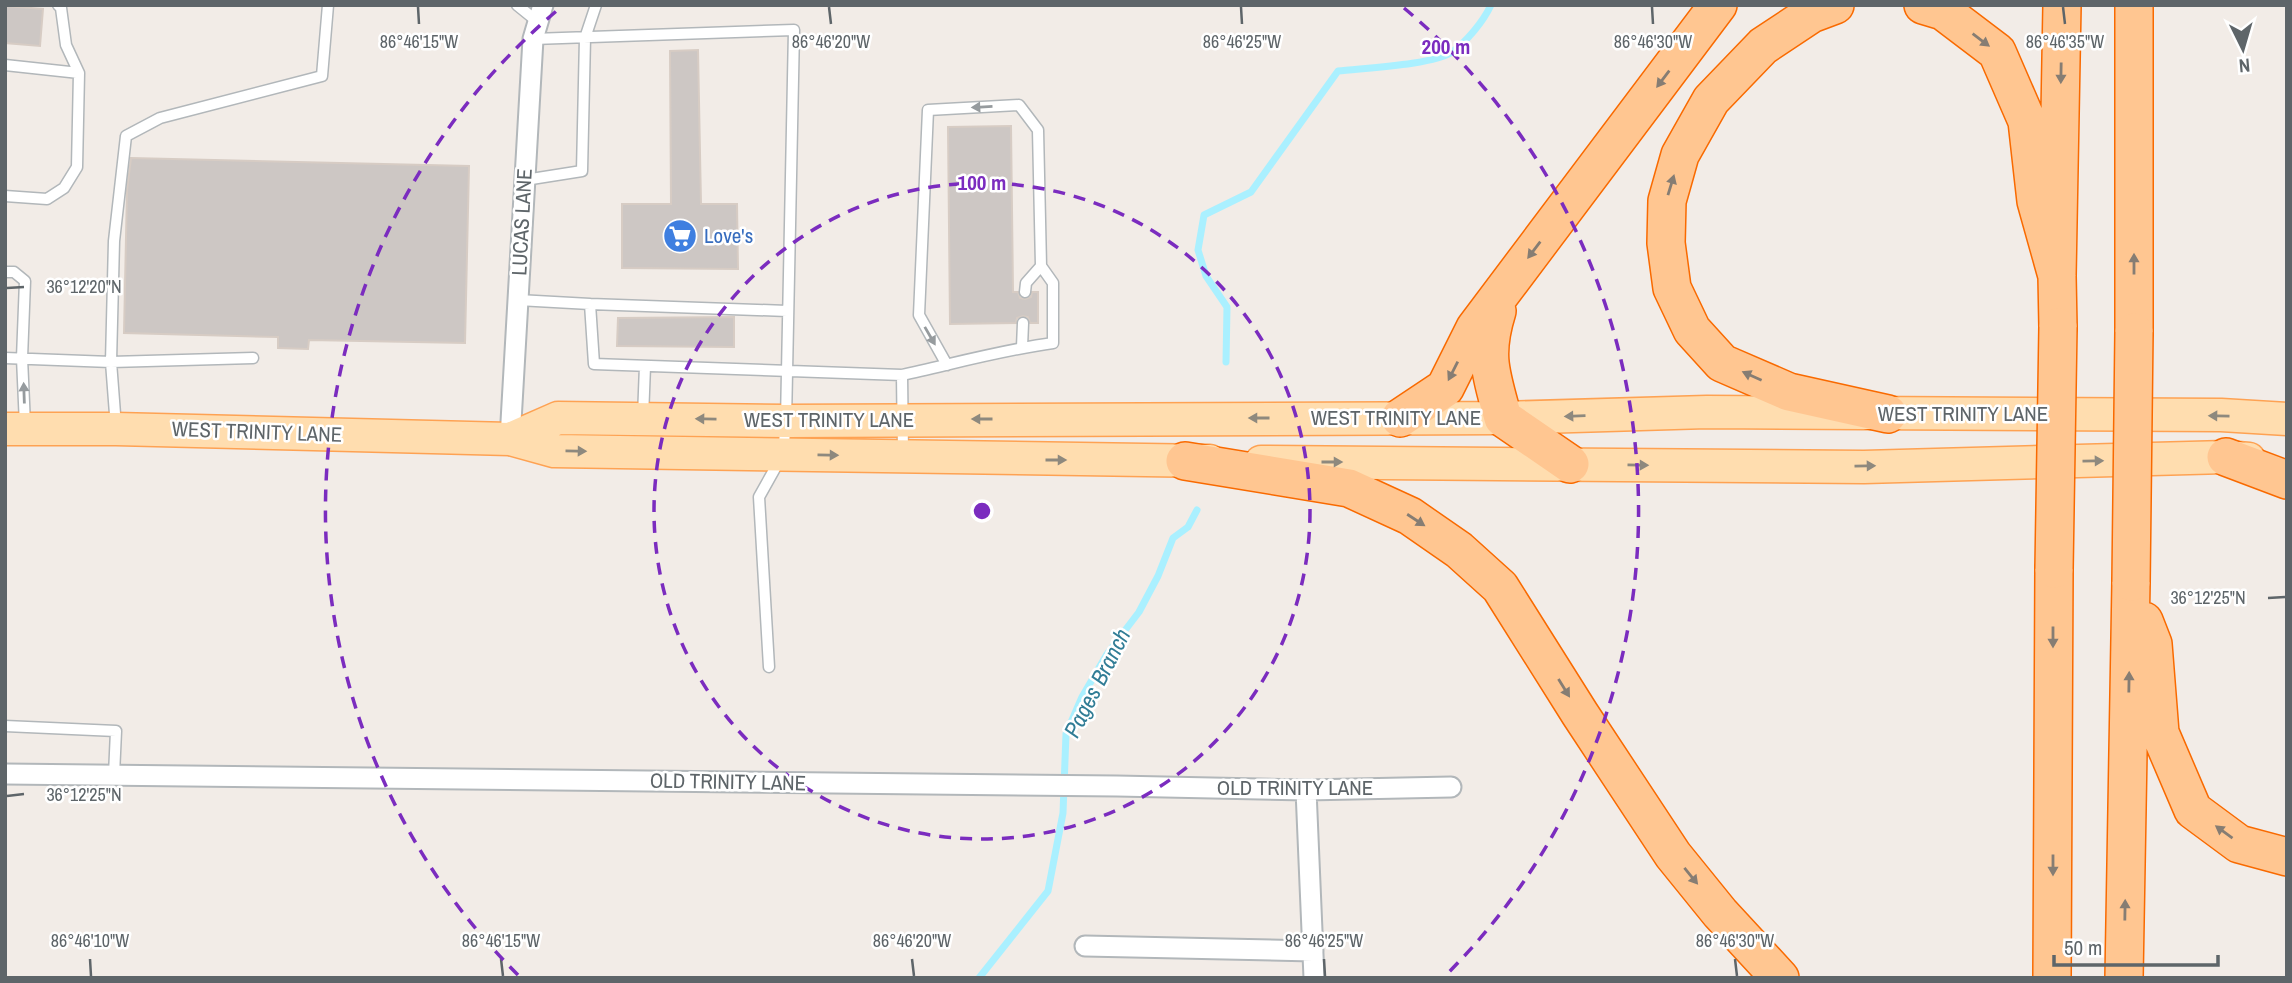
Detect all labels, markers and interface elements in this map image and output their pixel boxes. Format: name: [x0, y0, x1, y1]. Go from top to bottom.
north arrow: [2208, 14, 2278, 84]
text: 86°46'15"W: [380, 29, 458, 54]
text: 86°46'20"W: [792, 29, 870, 54]
text: 86°46'25"W: [1203, 29, 1281, 54]
text: 86°46'30"W: [1614, 29, 1692, 54]
text: 86°46'35"W: [2026, 29, 2104, 54]
text: 200 m: [1422, 32, 1470, 61]
one-way arrow: [1971, 32, 1989, 47]
text: N: [2238, 52, 2251, 79]
one-way arrow: [2055, 63, 2067, 85]
one-way arrow: [1655, 70, 1670, 88]
one-way arrow: [971, 102, 993, 113]
street label: LUCAS LANE: [504, 168, 539, 276]
text: 100 m: [958, 168, 1006, 197]
one-way arrow: [1667, 174, 1677, 195]
supermarket icon: Love's: [661, 217, 699, 255]
place label: Love's: [704, 221, 753, 250]
one-way arrow: [1528, 241, 1542, 259]
one-way arrow: [2128, 253, 2140, 275]
text: 36°12'20"N: [46, 274, 122, 299]
one-way arrow: [924, 326, 937, 345]
one-way arrow: [1448, 361, 1459, 381]
one-way arrow: [1742, 370, 1762, 382]
one-way arrow: [18, 382, 29, 404]
street label: WEST TRINITY LANE: [1878, 399, 2048, 428]
street label: WEST TRINITY LANE: [1311, 403, 1481, 432]
street label: WEST TRINITY LANE: [744, 405, 914, 434]
one-way arrow: [1563, 410, 1585, 421]
one-way arrow: [2207, 410, 2229, 421]
one-way arrow: [1247, 412, 1269, 424]
one-way arrow: [971, 413, 993, 425]
street label: WEST TRINITY LANE: [171, 414, 343, 449]
one-way arrow: [694, 414, 716, 425]
one-way arrow: [566, 445, 588, 457]
one-way arrow: [818, 450, 840, 461]
one-way arrow: [1045, 454, 1067, 466]
one-way arrow: [2082, 455, 2104, 466]
one-way arrow: [1322, 456, 1344, 468]
one-way arrow: [1627, 459, 1649, 471]
one-way arrow: [1855, 461, 1877, 472]
centre of rings: [970, 499, 994, 523]
one-way arrow: [1406, 514, 1425, 527]
text: 36°12'25"N: [2170, 585, 2246, 610]
water label: Pages Branch: [1056, 623, 1137, 743]
one-way arrow: [2048, 627, 2059, 649]
one-way arrow: [2123, 671, 2135, 693]
one-way arrow: [1557, 678, 1570, 698]
street label: OLD TRINITY LANE: [650, 766, 806, 797]
street label: OLD TRINITY LANE: [1217, 773, 1373, 802]
text: 36°12'25"N: [46, 782, 122, 807]
one-way arrow: [2215, 826, 2233, 840]
one-way arrow: [2047, 854, 2059, 876]
one-way arrow: [1683, 868, 1698, 885]
one-way arrow: [2119, 898, 2131, 920]
scale bar: [2054, 923, 2218, 967]
text: 86°46'10"W: [51, 928, 129, 953]
text: 86°46'15"W: [462, 928, 540, 953]
text: 86°46'20"W: [873, 928, 951, 953]
text: 86°46'25"W: [1285, 928, 1363, 953]
text: 86°46'30"W: [1696, 928, 1774, 953]
text: 50 m: [2064, 933, 2102, 962]

